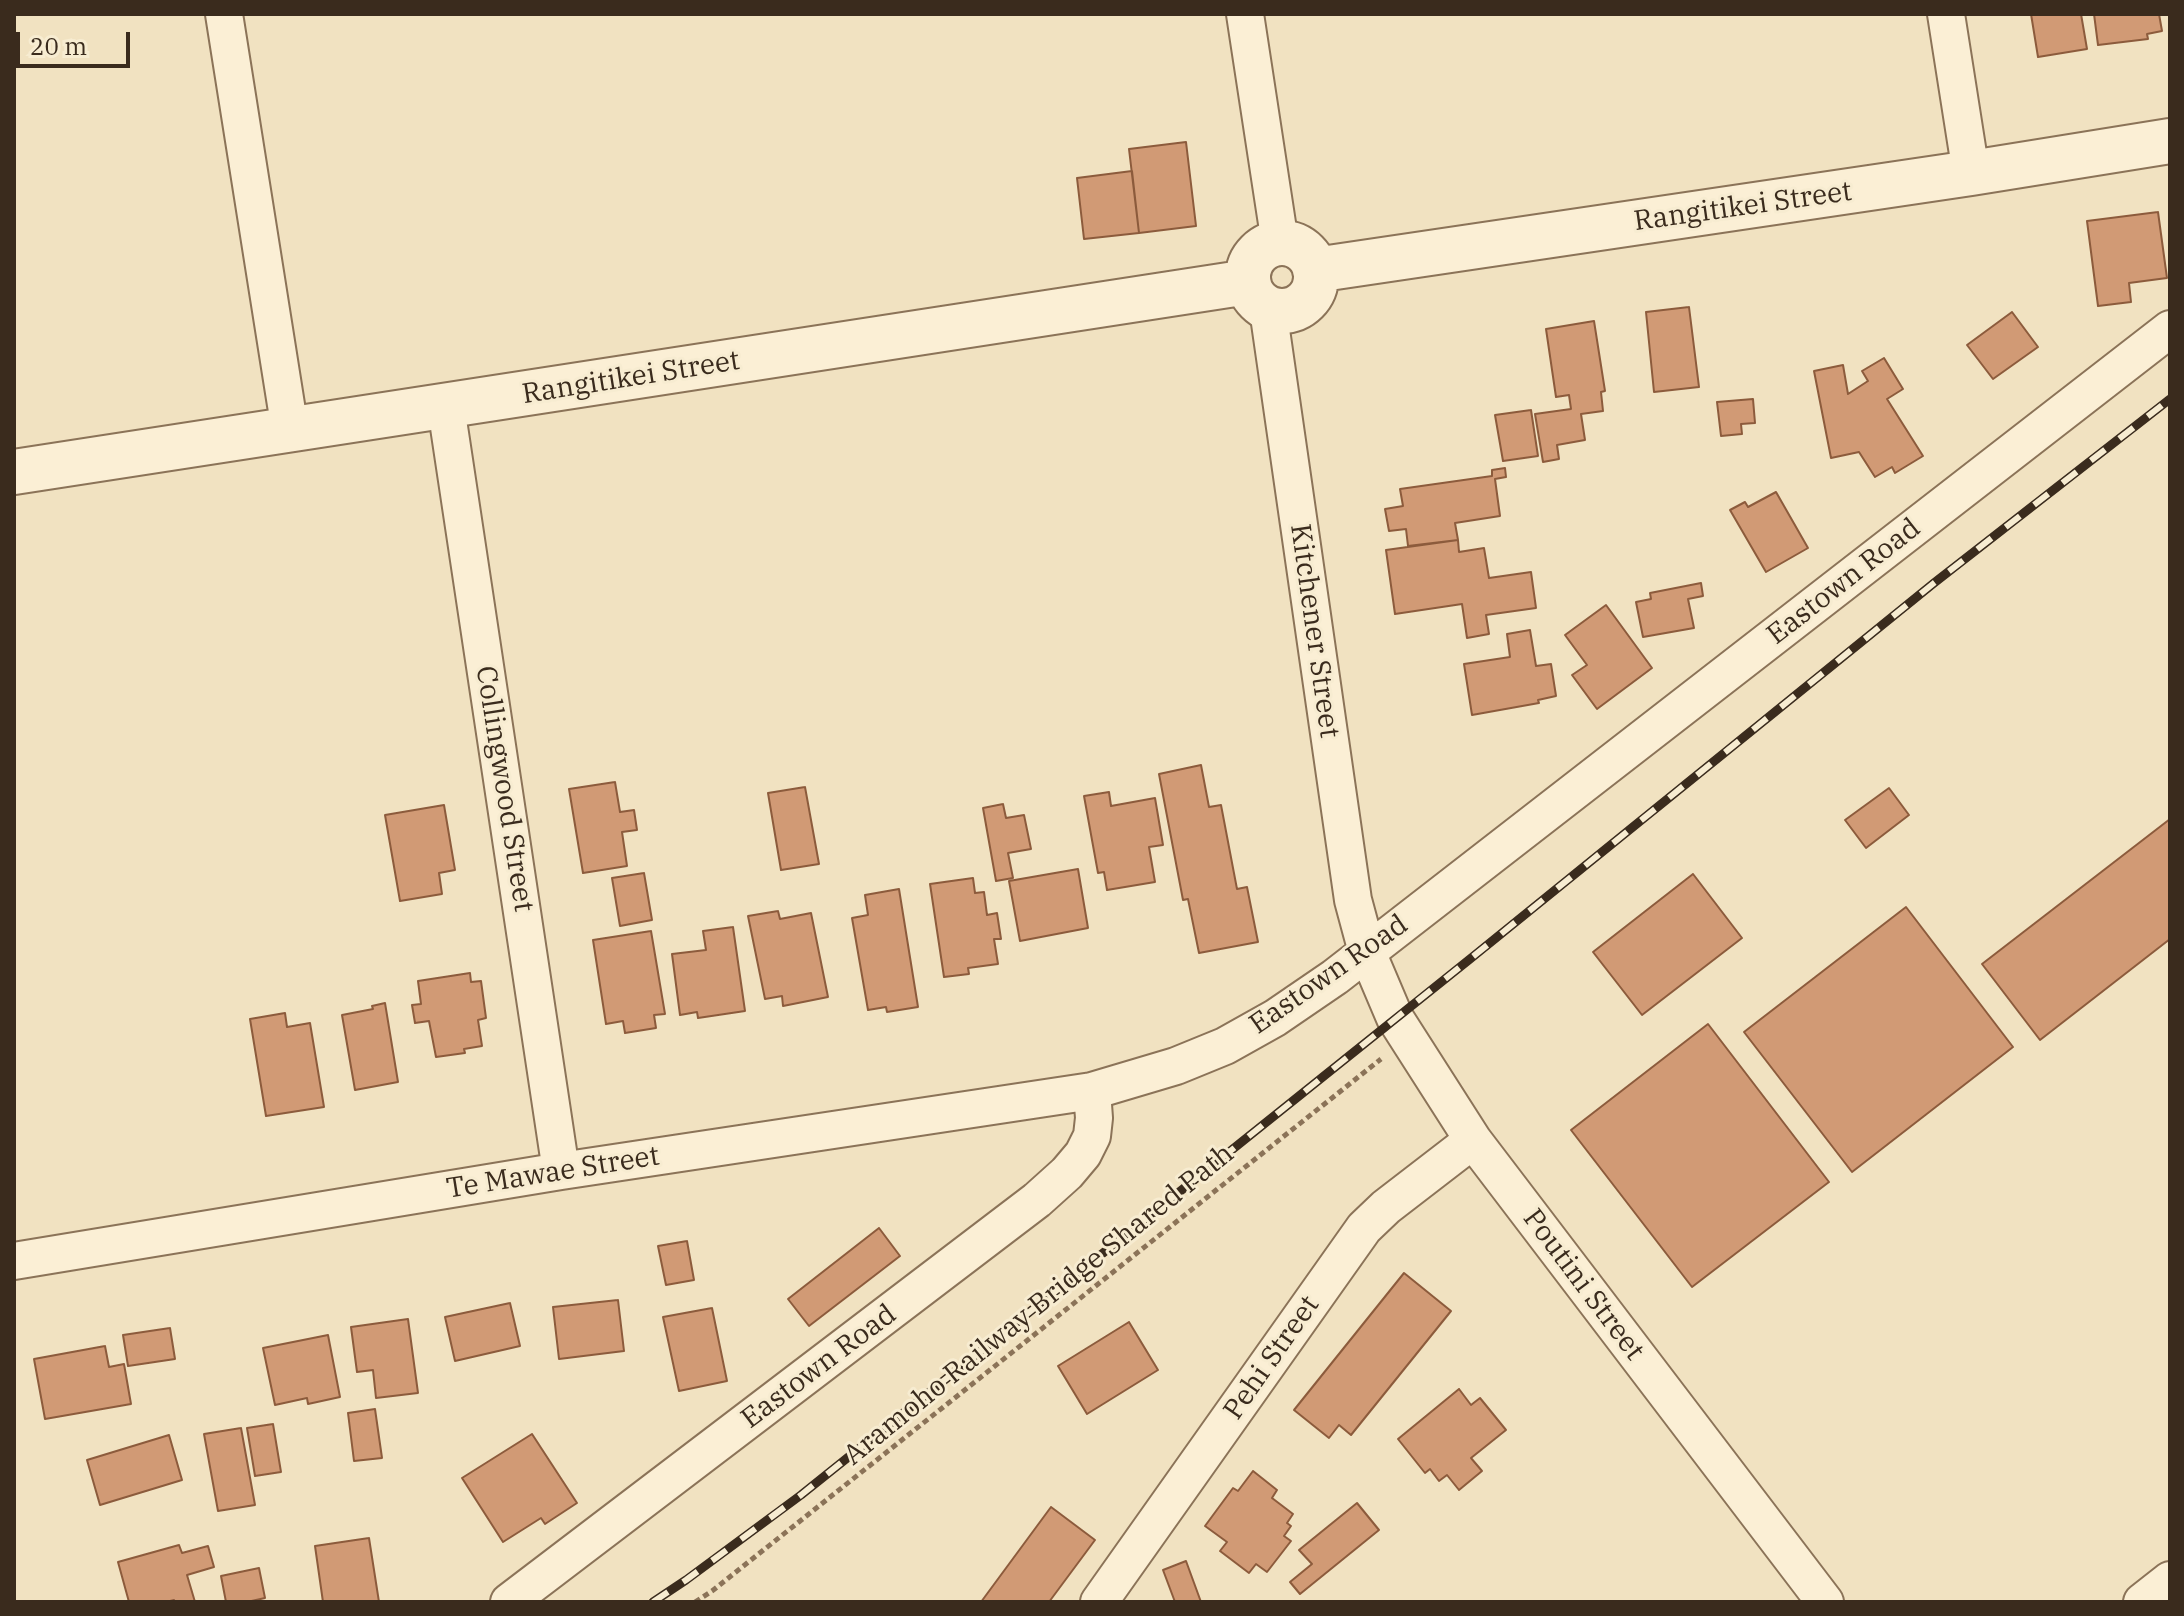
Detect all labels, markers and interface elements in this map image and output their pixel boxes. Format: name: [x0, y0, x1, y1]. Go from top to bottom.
scale bar: [20, 16, 134, 66]
text: 20 m: [30, 30, 87, 62]
street label: Rangitikei Street: [1632, 175, 1854, 239]
street label: Rangitikei Street: [520, 344, 742, 412]
street label: Eastown Road: [1761, 512, 1927, 652]
street label: Kitchener Street: [1282, 522, 1346, 740]
street label: Collingwood Street: [468, 664, 540, 914]
street label: Eastown Road: [1244, 908, 1414, 1042]
street label: Aramoho Railway Bridge Shared Path: [837, 1137, 1241, 1473]
street label: Te Mawae Street: [444, 1140, 662, 1206]
street label: Poutini Street: [1515, 1203, 1651, 1367]
street label: Pehi Street: [1217, 1290, 1327, 1426]
street label: Eastown Road: [735, 1298, 903, 1436]

